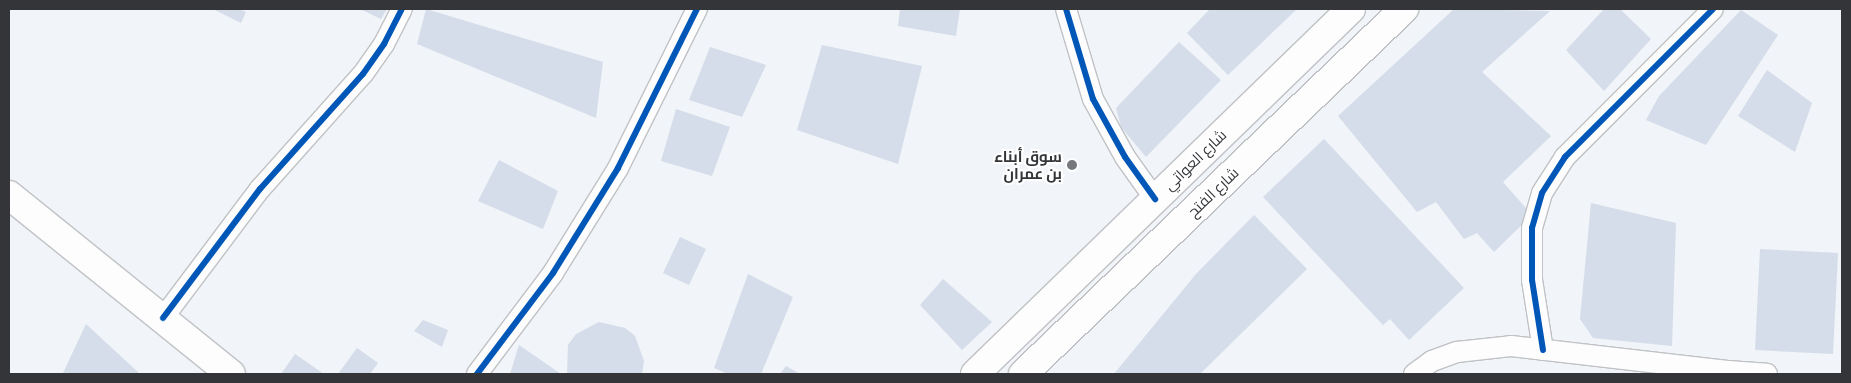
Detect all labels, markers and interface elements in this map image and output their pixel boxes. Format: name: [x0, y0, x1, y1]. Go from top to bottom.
street label: شارع العواتي: [1160, 126, 1230, 194]
place label: سوق أبناء بن عمران: [994, 147, 1062, 182]
marker: سوق أبناء بن عمران: [1066, 159, 1078, 171]
street label: شارع الفتح: [1184, 163, 1242, 221]

